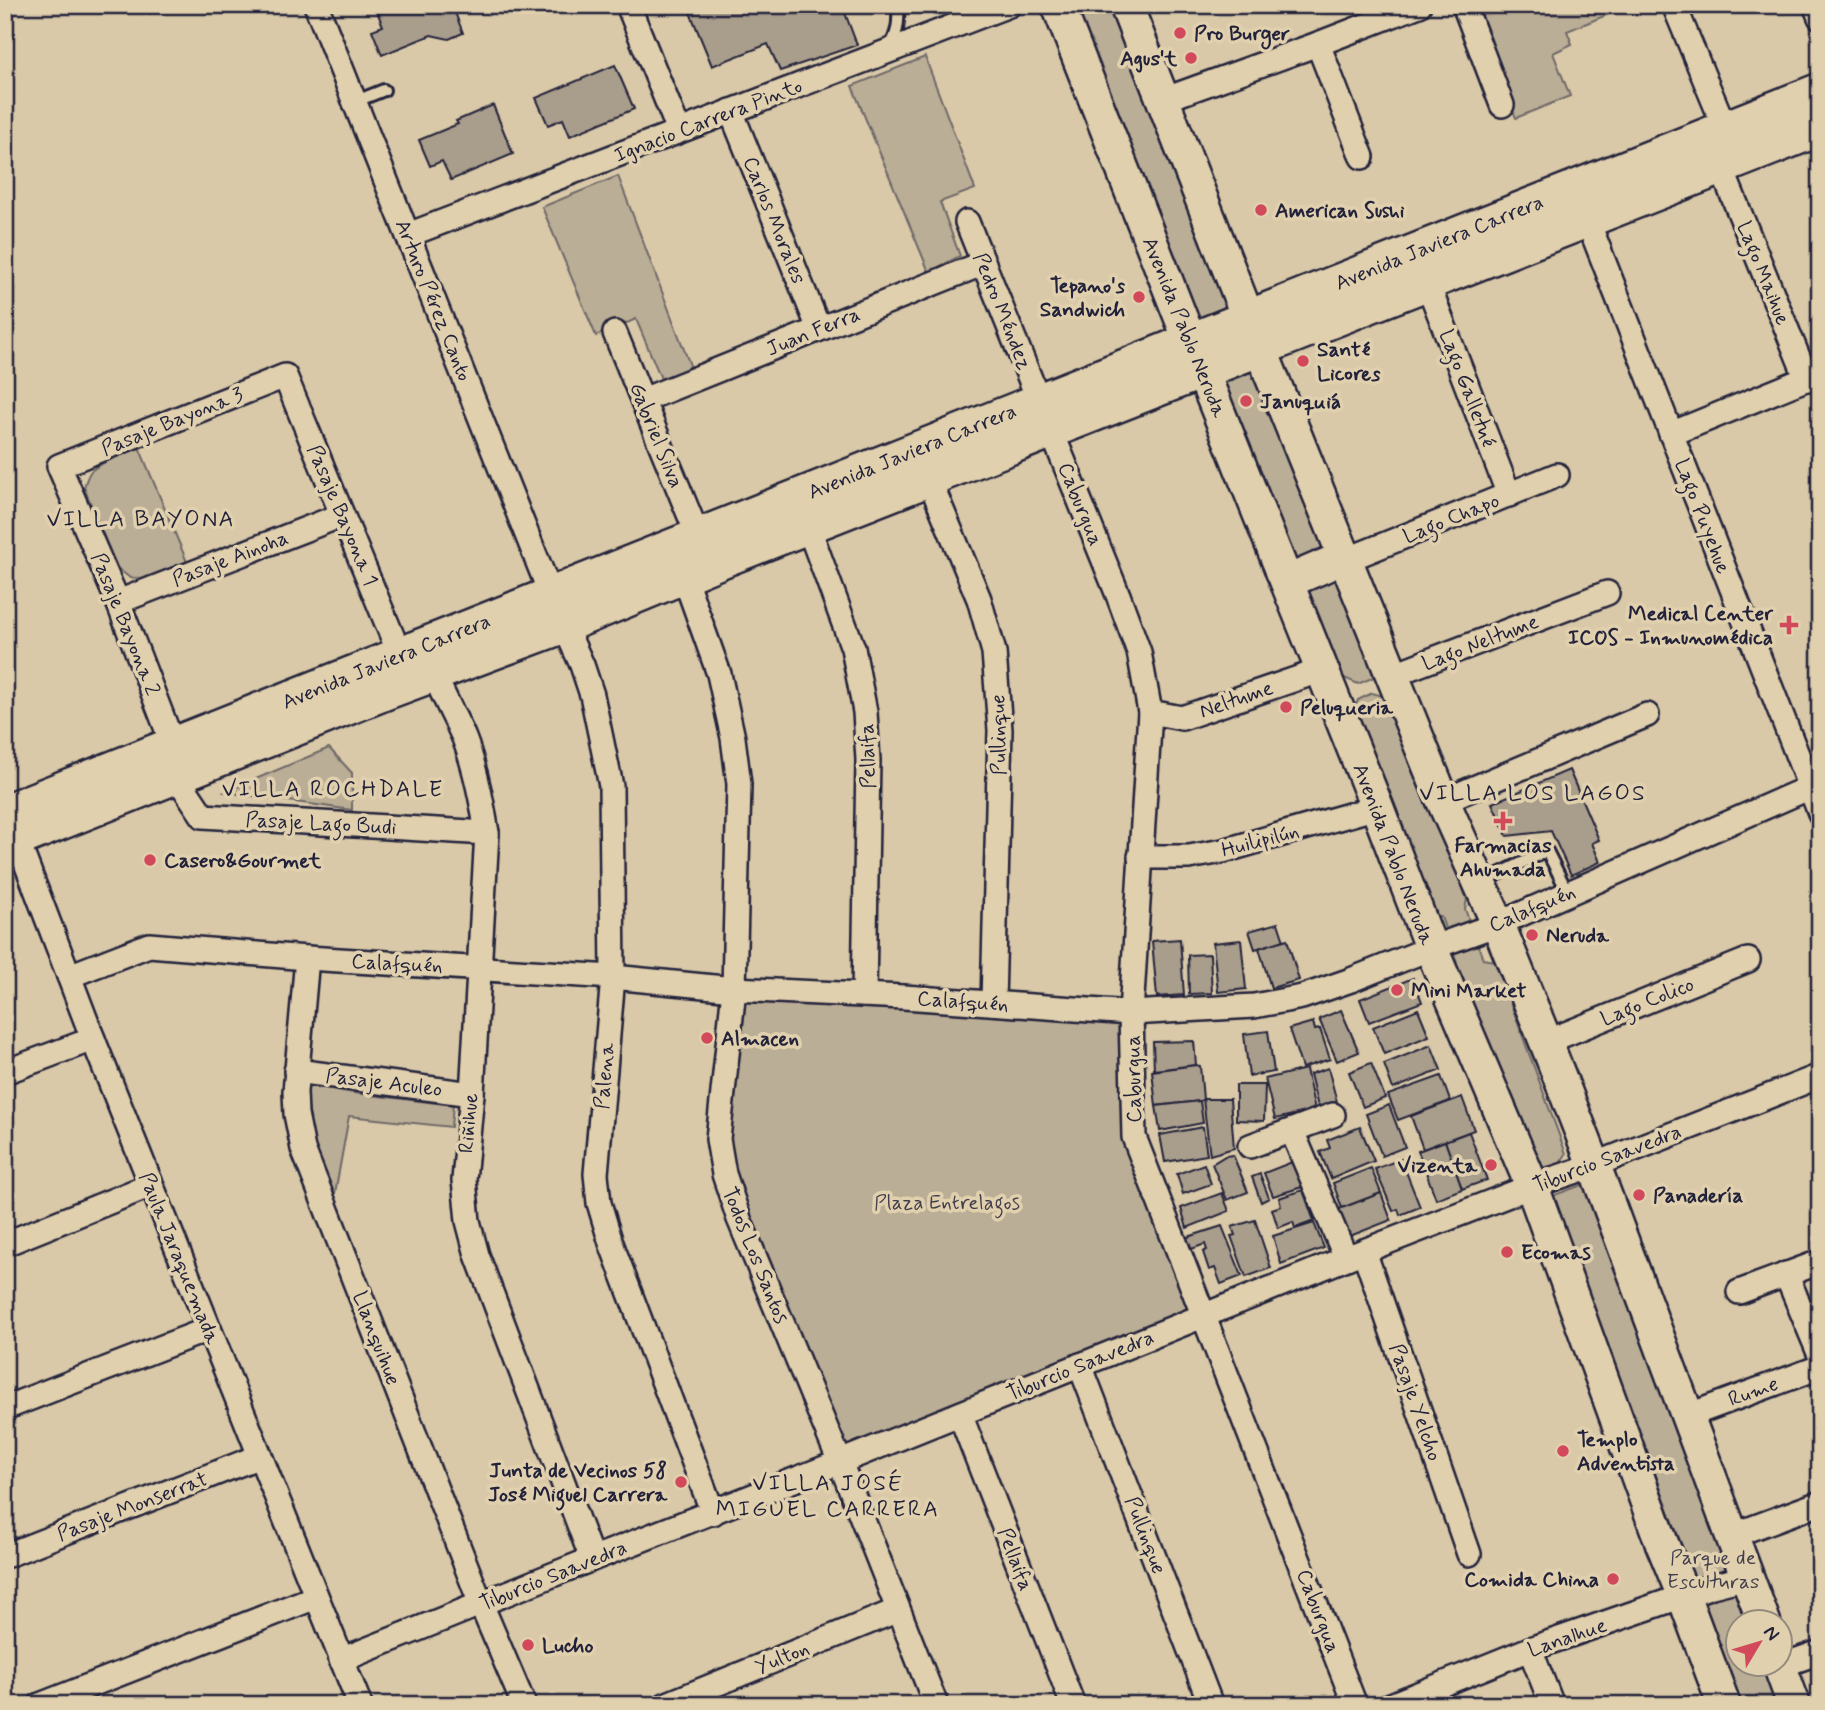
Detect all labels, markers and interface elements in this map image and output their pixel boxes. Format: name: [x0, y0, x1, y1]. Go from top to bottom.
place label: Pro Burger: [1194, 20, 1290, 50]
marker: Pro Burger: [1172, 25, 1188, 41]
place label: Agus't: [1120, 45, 1178, 73]
marker: Agus't: [1183, 50, 1199, 66]
street label: Ignacio Carrera Pinto: [610, 72, 806, 170]
street label: Carlos Morales: [736, 153, 812, 288]
street label: Avenida Javiera Carrera: [1331, 188, 1548, 298]
place label: American Sushi: [1275, 197, 1405, 225]
marker: American Sushi: [1253, 202, 1269, 218]
street label: Arturo Pérez Canto: [388, 215, 478, 385]
street label: Lago Maihue: [1728, 217, 1797, 330]
street label: Avenida Pablo Neruda: [1135, 233, 1233, 422]
street label: Pedro Méndez: [966, 249, 1038, 374]
place label: Tepano's Sandwich: [1040, 272, 1126, 324]
marker: Tepano's Sandwich: [1131, 289, 1147, 305]
street label: Juan Ferra: [762, 300, 865, 363]
street label: Lago Galletué: [1430, 325, 1502, 452]
place label: Santé Licores: [1317, 336, 1381, 388]
marker: Santé Licores: [1295, 353, 1311, 369]
street label: Gabriel Silva: [622, 379, 690, 492]
street label: Pasaje Bayona 3: [97, 381, 248, 463]
place label: Januquiá: [1260, 388, 1341, 416]
marker: Januquiá: [1238, 393, 1254, 409]
street label: Avenida Javiera Carrera: [804, 397, 1021, 507]
street label: Pasaje Bayona 1: [300, 441, 384, 590]
street label: Lago Puyehue: [1665, 455, 1737, 579]
street label: Caburgua: [1051, 458, 1109, 550]
street label: Lago Chapo: [1399, 487, 1504, 553]
district label: VILLA BAYONA: [46, 505, 236, 535]
street label: Pasaje Ainoha: [168, 524, 293, 594]
street label: Pasaje Bayona 2: [84, 549, 166, 700]
place label: Medical Center ICOS - Inmunomédica: [1568, 600, 1774, 652]
street label: Avenida Javiera Carrera: [278, 607, 495, 717]
street label: Lago Neltume: [1418, 608, 1543, 680]
marker: Medical Center ICOS - Inmunomédica: [1779, 615, 1799, 635]
street label: Neltume: [1196, 674, 1277, 726]
street label: Pullinque: [984, 694, 1014, 776]
place label: Peluqueria: [1300, 694, 1394, 722]
marker: Peluqueria: [1278, 699, 1294, 715]
street label: Pellaifa: [853, 723, 883, 789]
street label: Avenida Pablo Neruda: [1346, 760, 1441, 949]
district label: VILLA ROCHDALE: [222, 775, 444, 805]
district label: VILLA LOS LAGOS: [1419, 779, 1647, 809]
street label: Pasaje Lago Budi: [245, 806, 397, 844]
marker: Farmacias Ahumada: [1495, 813, 1511, 829]
street label: Huilipilún: [1218, 817, 1302, 865]
place label: Farmacias Ahumada: [1454, 832, 1552, 884]
place label: Casero&Gourmet: [164, 847, 322, 875]
marker: Casero&Gourmet: [142, 852, 158, 868]
street label: Calafquén: [1485, 878, 1580, 940]
place label: Neruda: [1546, 922, 1610, 950]
marker: Neruda: [1524, 927, 1540, 943]
street label: Calafquén: [351, 948, 443, 980]
street label: Lago Colico: [1597, 971, 1699, 1035]
place label: Mini Market: [1411, 977, 1526, 1005]
marker: Mini Market: [1389, 982, 1405, 998]
street label: Calafquén: [916, 985, 1010, 1019]
place label: Almacen: [721, 1025, 799, 1053]
marker: Almacen: [699, 1030, 715, 1046]
street label: Caburgua: [1119, 1035, 1149, 1123]
street label: Palena: [588, 1041, 622, 1110]
street label: Pasaje Aculeo: [324, 1062, 444, 1104]
street label: Riñihue: [452, 1092, 486, 1154]
street label: Tiburcio Saavedra: [1529, 1118, 1686, 1200]
place label: Vizenta: [1397, 1152, 1478, 1180]
marker: Vizenta: [1483, 1157, 1499, 1173]
street label: Paula Jaraquemada: [132, 1168, 226, 1349]
place label: Panadería: [1653, 1182, 1744, 1210]
street label: Todos Los Santos: [715, 1183, 795, 1328]
marker: Panadería: [1631, 1187, 1647, 1203]
park label: Plaza Entrelagos: [874, 1189, 1020, 1219]
place label: Ecomas: [1521, 1239, 1591, 1267]
marker: Ecomas: [1499, 1244, 1515, 1260]
street label: Llanquihue: [345, 1287, 407, 1390]
street label: Tiburcio Saavedra: [1002, 1324, 1158, 1408]
street label: Pasaje Yelcho: [1382, 1340, 1448, 1465]
street label: Rume: [1724, 1370, 1782, 1414]
place label: Templo Adventista: [1577, 1426, 1675, 1478]
marker: Templo Adventista: [1555, 1443, 1571, 1459]
place label: Junta de Vecinos 58 José Miguel Carrera: [488, 1457, 668, 1511]
street label: Pasaje Monserrat: [53, 1465, 212, 1549]
district label: VILLA JOSÉ MIGUEL CARRERA: [716, 1468, 940, 1525]
marker: Junta de Vecinos 58 José Miguel Carrera: [673, 1474, 689, 1490]
street label: Pullinque: [1117, 1493, 1173, 1578]
street label: Pellaifa: [990, 1524, 1040, 1595]
street label: Tiburcio Saavedra: [475, 1534, 631, 1618]
park label: Parque de Esculturas: [1667, 1544, 1759, 1596]
street label: Caburgua: [1289, 1565, 1347, 1657]
place label: Comida China: [1464, 1566, 1599, 1594]
marker: Comida China: [1605, 1571, 1621, 1587]
north arrow: [1724, 1608, 1794, 1678]
street label: Lanalhue: [1524, 1611, 1611, 1664]
text: N: [1757, 1621, 1785, 1646]
place label: Lucho: [542, 1632, 593, 1660]
street label: Yulton: [751, 1634, 814, 1681]
marker: Lucho: [520, 1637, 536, 1653]

